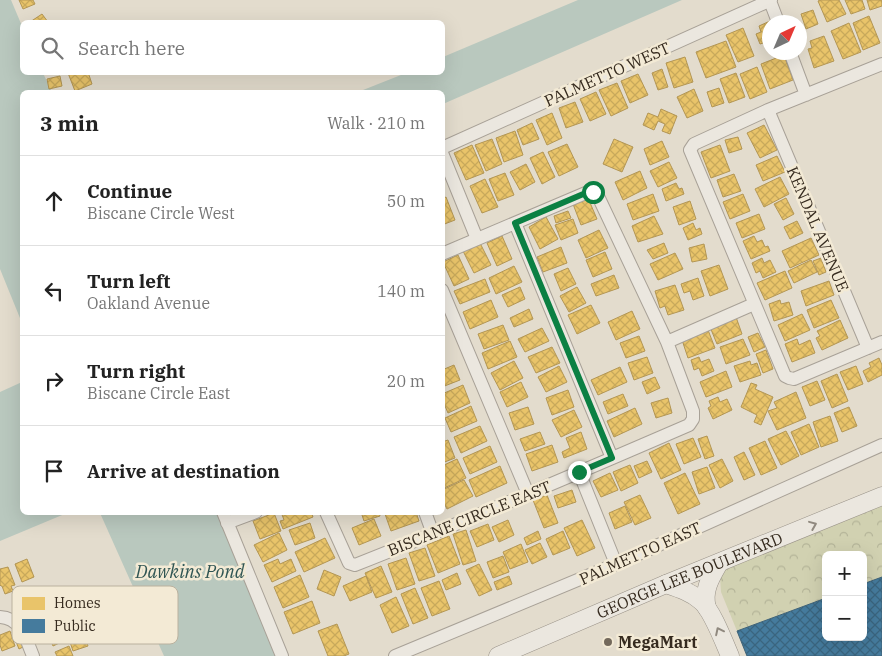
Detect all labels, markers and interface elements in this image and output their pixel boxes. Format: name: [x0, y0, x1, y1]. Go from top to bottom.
north arrow: [762, 15, 807, 60]
search box: [20, 20, 445, 75]
icon: search: [38, 34, 66, 62]
text: Search here: [78, 36, 185, 60]
street label: PALMETTO WEST: [541, 37, 673, 111]
text: 3 min: [40, 109, 99, 137]
text: Walk · 210 m: [327, 113, 425, 133]
street label: KENDAL AVENUE: [782, 163, 854, 295]
text: Continue: [87, 179, 172, 203]
route start: [582, 181, 605, 204]
icon: ahead: [40, 187, 68, 215]
text: 50 m: [387, 191, 425, 211]
text: Biscane Circle West: [87, 203, 235, 223]
text: Turn left: [87, 269, 170, 293]
icon: left: [40, 277, 68, 305]
text: 140 m: [377, 281, 425, 301]
text: Oakland Avenue: [87, 293, 210, 313]
text: Turn right: [87, 359, 185, 383]
icon: right: [40, 367, 68, 395]
text: 20 m: [387, 371, 425, 391]
text: Biscane Circle East: [87, 383, 230, 403]
icon: arrive: [40, 457, 68, 485]
text: Arrive at destination: [87, 459, 280, 483]
route end: [568, 461, 591, 484]
street label: BISCANE CIRCLE EAST: [384, 476, 554, 560]
street label: PALMETTO EAST: [576, 517, 704, 589]
one-way arrow: [808, 520, 817, 531]
street label: GEORGE LEE BOULEVARD: [593, 528, 786, 623]
map controls: [822, 551, 867, 641]
button: +: [822, 551, 867, 596]
water label: Dawkins Pond: [135, 560, 245, 583]
legend: [12, 586, 178, 644]
text: Homes: [54, 594, 101, 612]
button: −: [822, 596, 867, 641]
text: Public: [54, 617, 96, 635]
one-way arrow: [715, 628, 725, 637]
place label: MegaMart: [618, 632, 697, 652]
marker: MegaMart: [602, 636, 614, 648]

